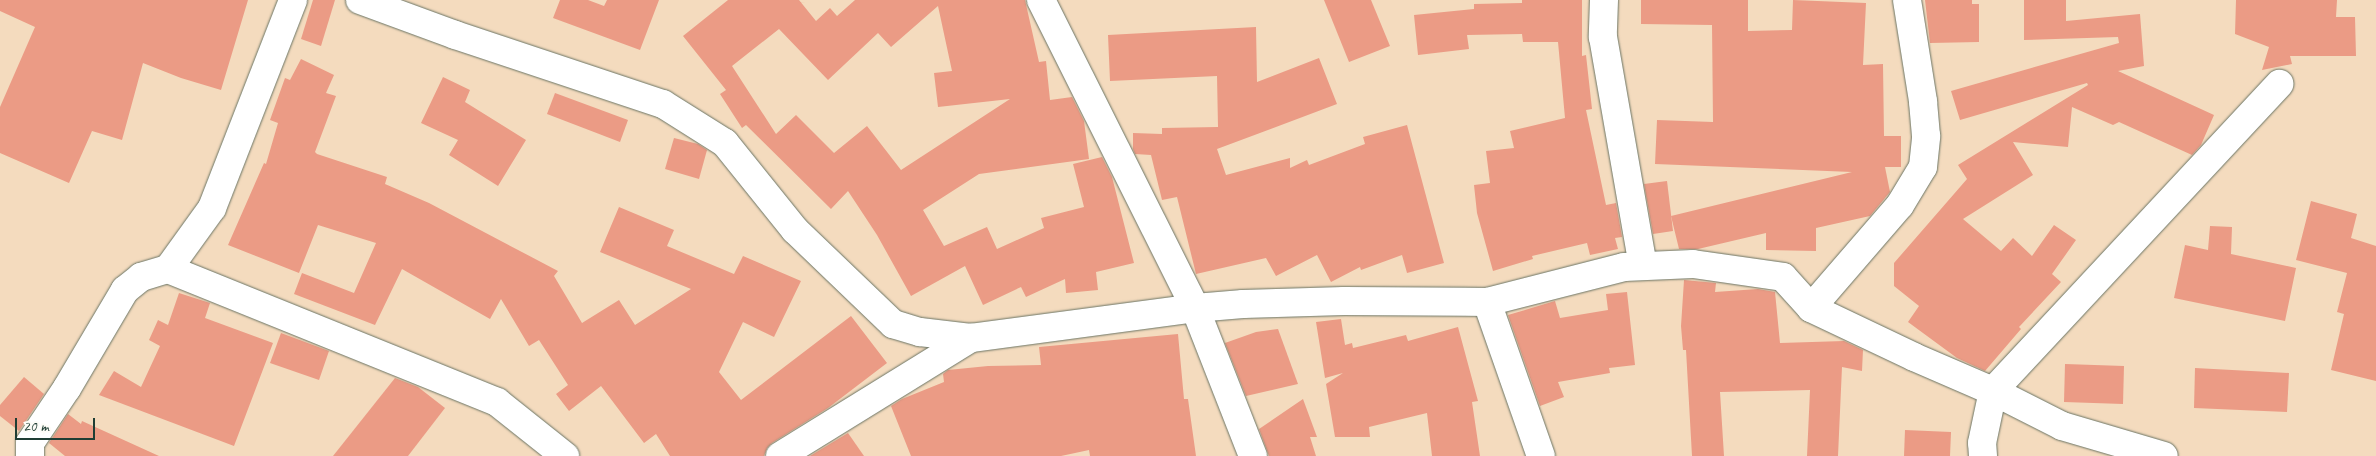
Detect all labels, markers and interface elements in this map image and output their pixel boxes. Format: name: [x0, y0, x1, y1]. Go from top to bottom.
scale bar: [18, 408, 98, 440]
text: 20 m: [23, 417, 49, 436]

